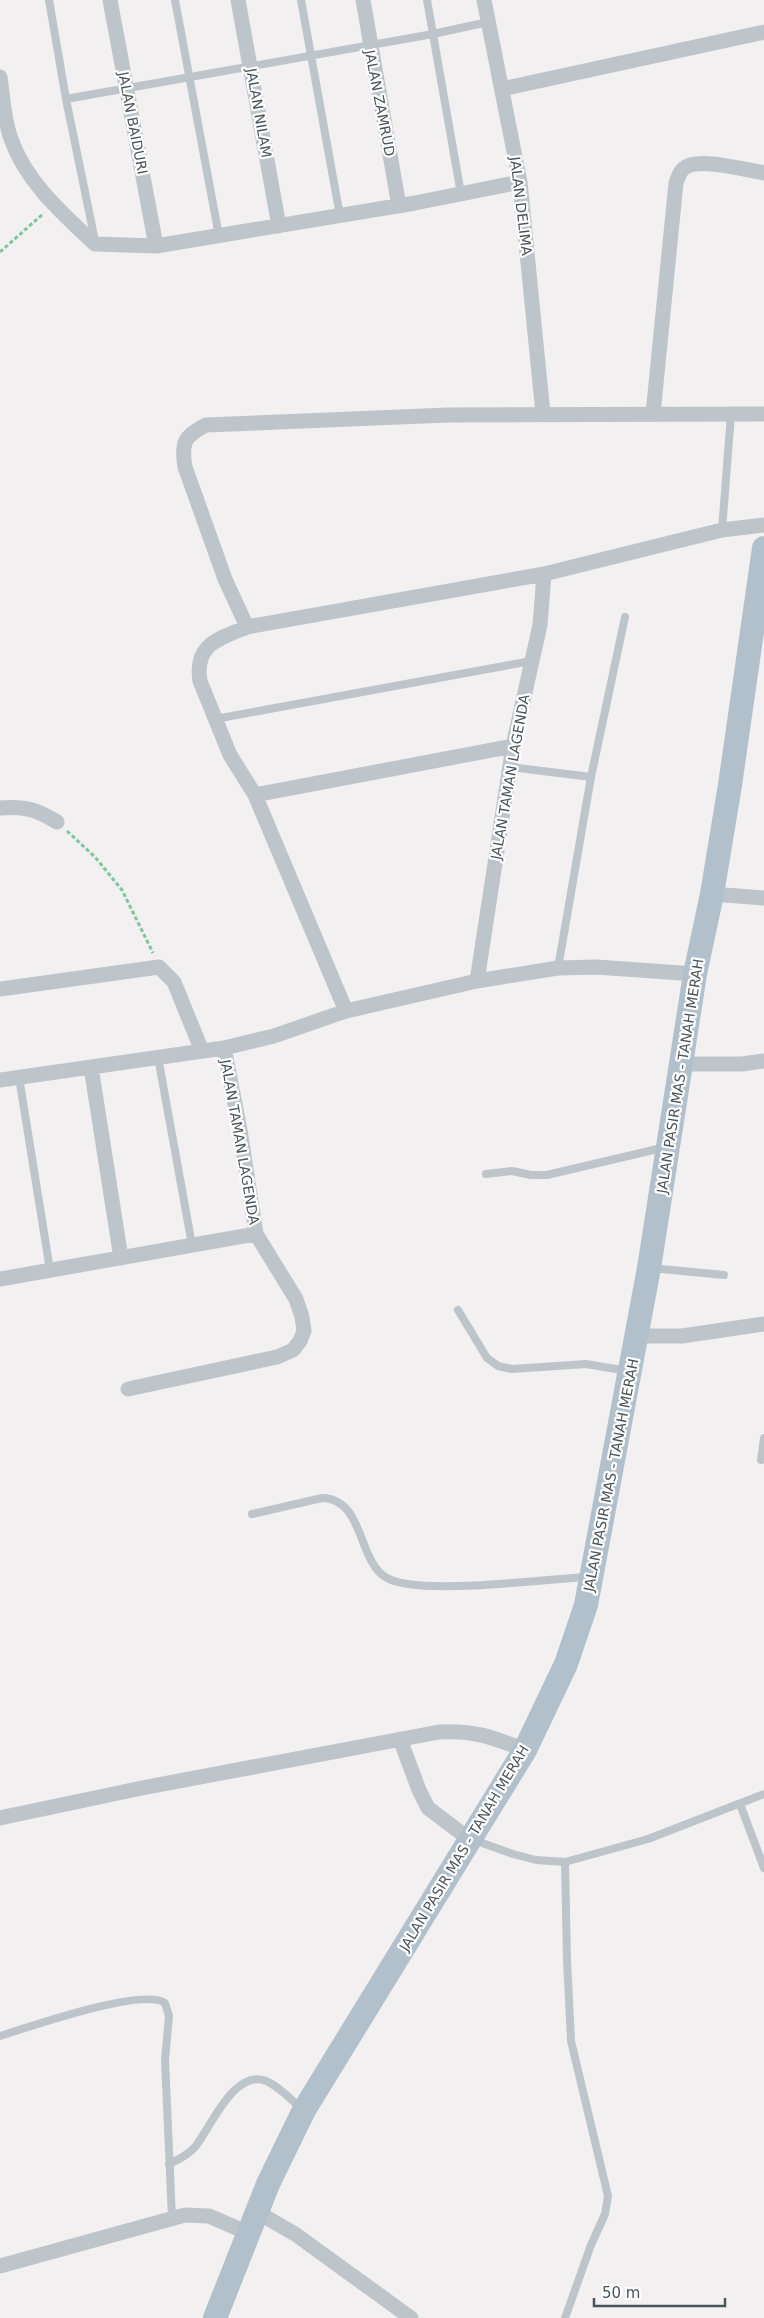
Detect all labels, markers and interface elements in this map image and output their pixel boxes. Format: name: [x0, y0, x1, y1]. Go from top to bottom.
street label: JALAN ZAMRUD: [362, 47, 398, 158]
street label: JALAN NILAM: [243, 66, 275, 159]
street label: JALAN BAIDURI: [115, 69, 151, 176]
street label: JALAN DELIMA: [507, 155, 535, 257]
street label: JALAN TAMAN LAGENDA: [487, 693, 532, 862]
street label: JALAN PASIR MAS - TANAH MERAH: [653, 958, 706, 1195]
street label: JALAN TAMAN LAGENDA: [217, 1057, 262, 1226]
street label: JALAN PASIR MAS - TANAH MERAH: [580, 1357, 641, 1594]
street label: JALAN PASIR MAS - TANAH MERAH: [396, 1742, 532, 1955]
scale bar: [594, 2276, 725, 2308]
text: 50 m: [602, 2284, 640, 2302]

